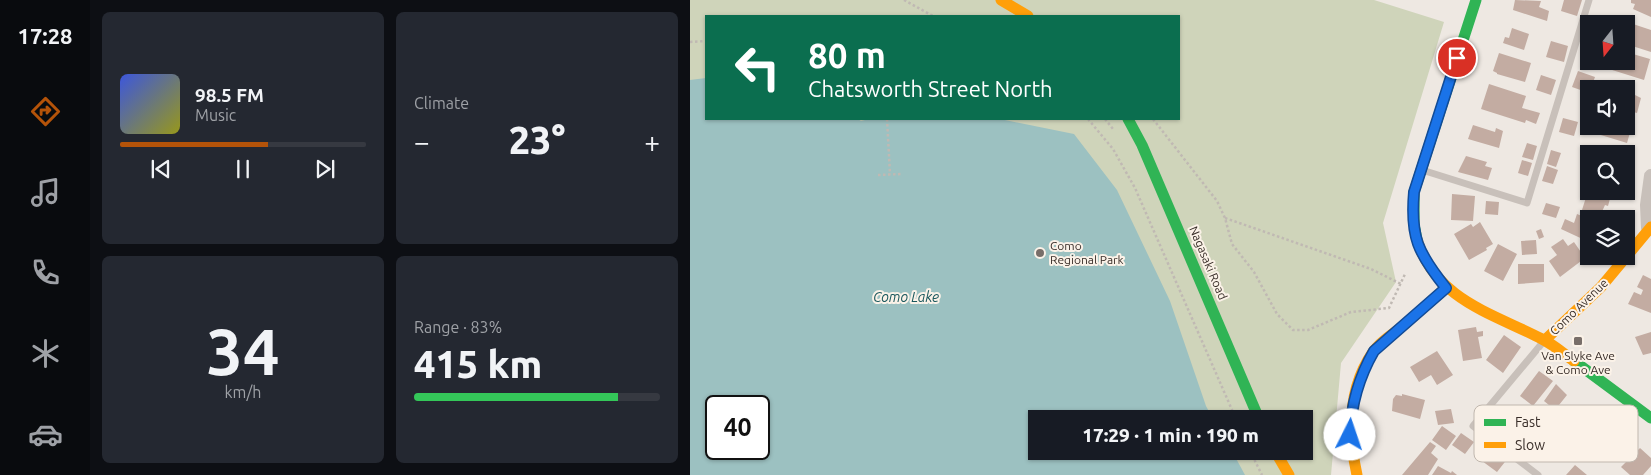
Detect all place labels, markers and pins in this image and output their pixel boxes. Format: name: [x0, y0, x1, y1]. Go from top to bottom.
pin: [1436, 37, 1478, 79]
place label: Como Regional Park: [1050, 239, 1124, 266]
marker: Como Regional Park: [1034, 247, 1046, 259]
marker: Van Slyke Ave & Como Ave: [1572, 335, 1584, 347]
place label: Van Slyke Ave & Como Ave: [1541, 349, 1615, 376]

